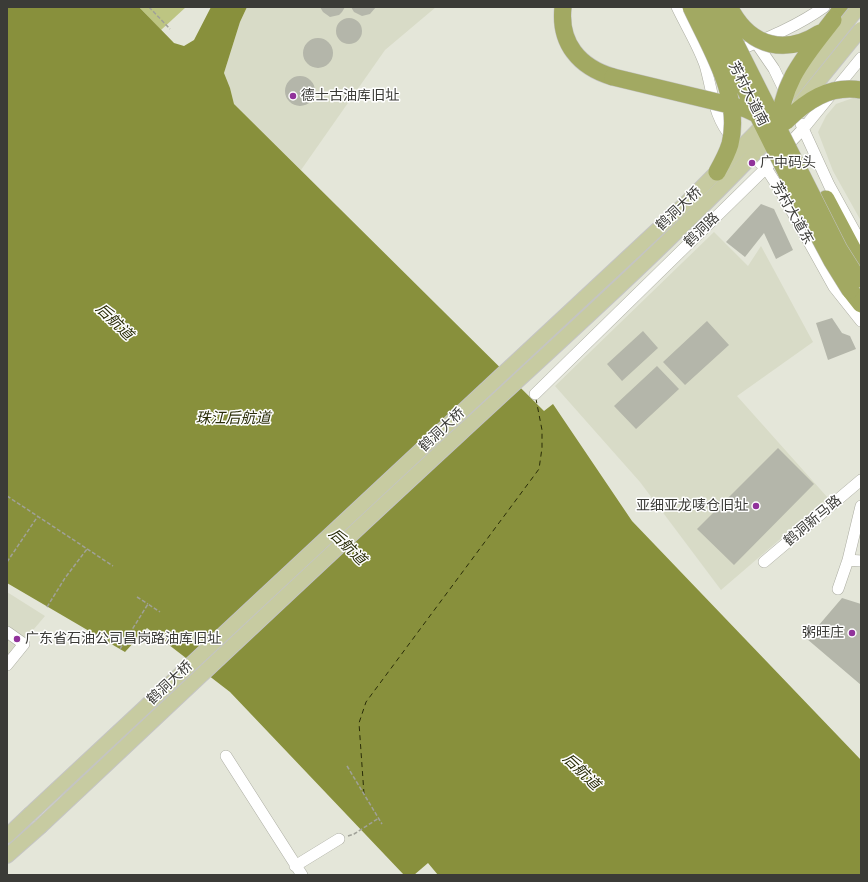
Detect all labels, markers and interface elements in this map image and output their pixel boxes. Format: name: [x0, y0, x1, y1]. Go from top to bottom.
street label: 芳村大道南: [725, 59, 771, 129]
place label: 德士古油库旧址: [301, 88, 399, 104]
marker: 德士古油库旧址: [288, 91, 298, 101]
place label: 广中码头: [760, 155, 816, 171]
marker: 广中码头: [747, 158, 757, 168]
street label: 芳村大道东: [767, 178, 817, 248]
street label: 鹤洞大桥: [653, 184, 705, 234]
street label: 鹤洞路: [681, 209, 723, 251]
water label: 后航道: [92, 300, 136, 344]
street label: 鹤洞大桥: [416, 405, 468, 455]
water label: 珠江后航道: [196, 410, 270, 428]
street label: 鹤洞新马路: [781, 492, 845, 550]
place label: 亚细亚龙唛仓旧址: [636, 498, 748, 514]
marker: 亚细亚龙唛仓旧址: [751, 501, 761, 511]
water label: 后航道: [325, 525, 369, 569]
place label: 粥旺庄: [802, 625, 844, 641]
marker: 粥旺庄: [847, 628, 857, 638]
place label: 广东省石油公司昌岗路油库旧址: [25, 631, 221, 647]
marker: 广东省石油公司昌岗路油库旧址: [12, 634, 22, 644]
street label: 鹤洞大桥: [144, 658, 196, 708]
water label: 后航道: [559, 750, 603, 794]

